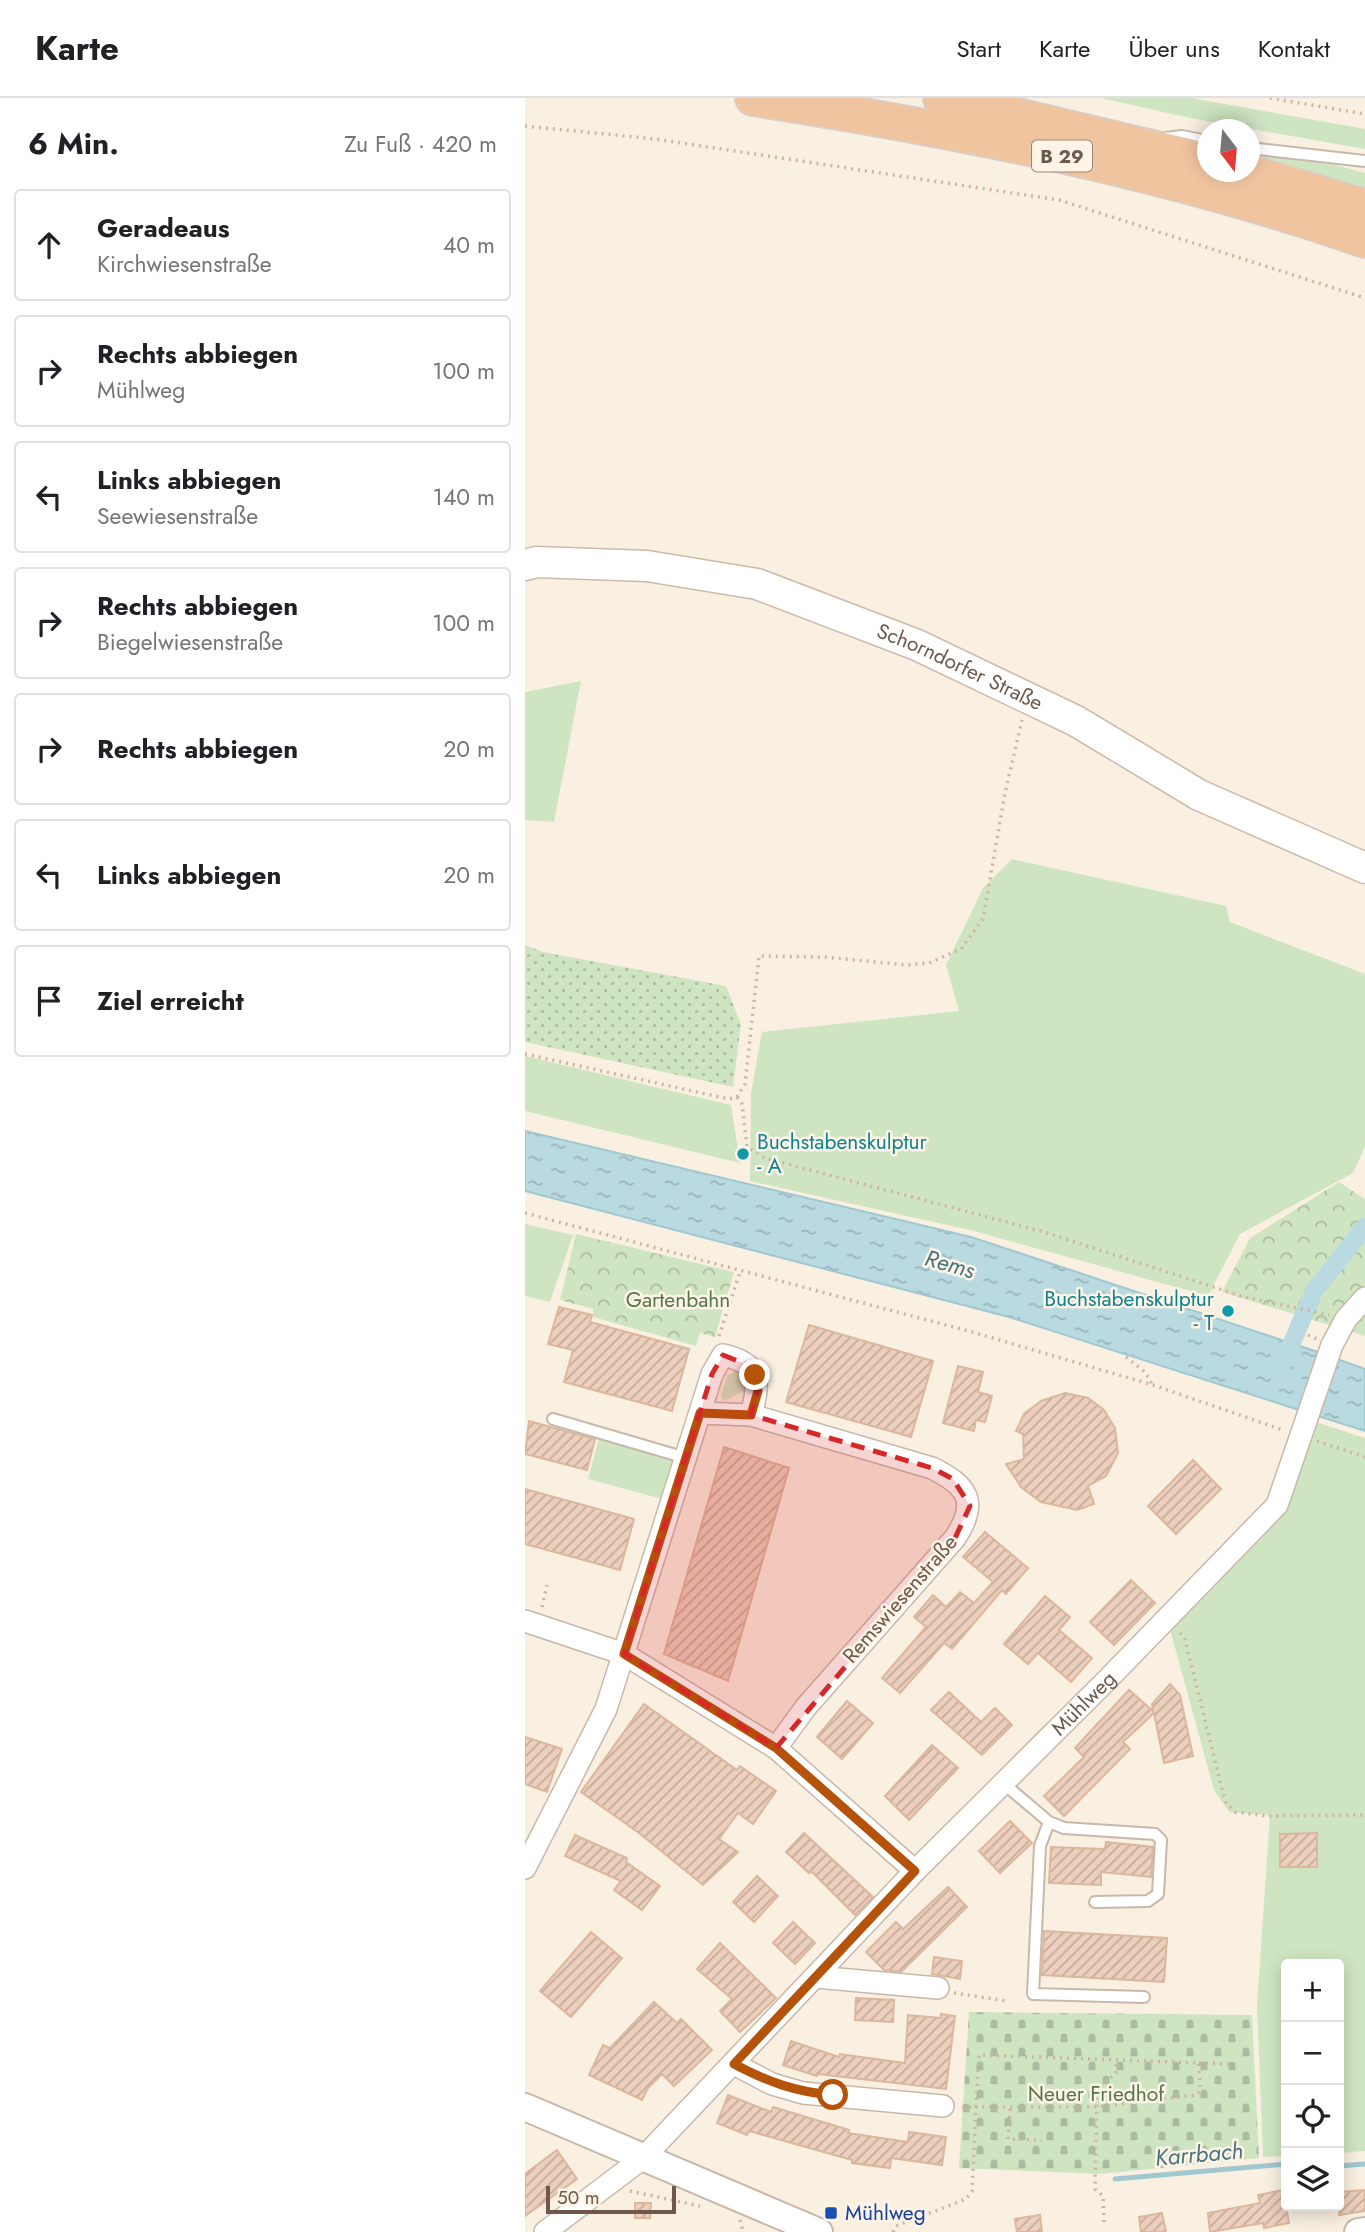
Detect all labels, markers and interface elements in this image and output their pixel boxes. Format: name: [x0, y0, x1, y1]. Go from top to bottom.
text: Karte: [35, 25, 119, 72]
text: Start: [957, 31, 1001, 66]
text: Karte: [1039, 31, 1090, 66]
text: Über uns: [1128, 31, 1220, 66]
text: Kontakt: [1258, 31, 1330, 66]
north arrow: [1197, 119, 1260, 182]
text: 6 Min.: [28, 122, 119, 165]
text: Zu Fuß · 420 m: [344, 127, 497, 161]
road number: B 29: [1032, 141, 1092, 172]
text: Geradeaus: [97, 209, 230, 247]
icon: ahead: [30, 226, 68, 264]
text: 40 m: [443, 228, 495, 262]
text: Kirchwiesenstraße: [97, 247, 272, 281]
text: Rechts abbiegen: [97, 335, 298, 373]
icon: right: [30, 352, 68, 390]
text: 100 m: [432, 354, 495, 388]
text: Mühlweg: [97, 373, 185, 407]
text: Links abbiegen: [97, 461, 281, 499]
icon: left: [30, 478, 68, 516]
text: 140 m: [433, 480, 495, 514]
text: Seewiesenstraße: [97, 499, 258, 533]
text: Rechts abbiegen: [97, 587, 298, 625]
icon: right: [30, 604, 68, 642]
text: 100 m: [432, 606, 495, 640]
street label: Schorndorfer Straße: [872, 616, 1048, 718]
text: Biegelwiesenstraße: [97, 625, 283, 659]
icon: right: [30, 730, 68, 768]
text: Rechts abbiegen: [97, 730, 298, 768]
text: 20 m: [443, 732, 495, 766]
icon: left: [30, 856, 68, 894]
text: Links abbiegen: [97, 856, 281, 894]
text: 20 m: [443, 858, 495, 892]
icon: arrive: [30, 982, 68, 1020]
text: Ziel erreicht: [97, 982, 244, 1020]
place label: Buchstabenskulptur - A: [757, 1127, 928, 1181]
marker: Buchstabenskulptur - A: [735, 1146, 751, 1162]
water label: Rems: [921, 1241, 980, 1288]
place label: Buchstabenskulptur - T: [1044, 1284, 1215, 1338]
park label: Gartenbahn: [626, 1285, 730, 1315]
marker: Buchstabenskulptur - T: [1220, 1303, 1236, 1319]
route end: [739, 1359, 770, 1390]
street label: Remswiesenstraße: [836, 1528, 964, 1670]
street label: Mühlweg: [1044, 1664, 1123, 1742]
map controls: [1281, 1959, 1344, 2211]
button: +: [1281, 1959, 1344, 2022]
button: −: [1281, 2022, 1344, 2085]
route start: [817, 2079, 848, 2110]
park label: Neuer Friedhof: [1028, 2079, 1165, 2109]
button: locate: [1281, 2085, 1344, 2148]
water label: Karrbach: [1153, 2133, 1245, 2175]
button: layers: [1281, 2148, 1344, 2211]
scale bar: [546, 2183, 675, 2215]
text: 50 m: [557, 2184, 600, 2211]
place label: Mühlweg: [845, 2198, 926, 2228]
marker: Mühlweg: [823, 2205, 839, 2221]

